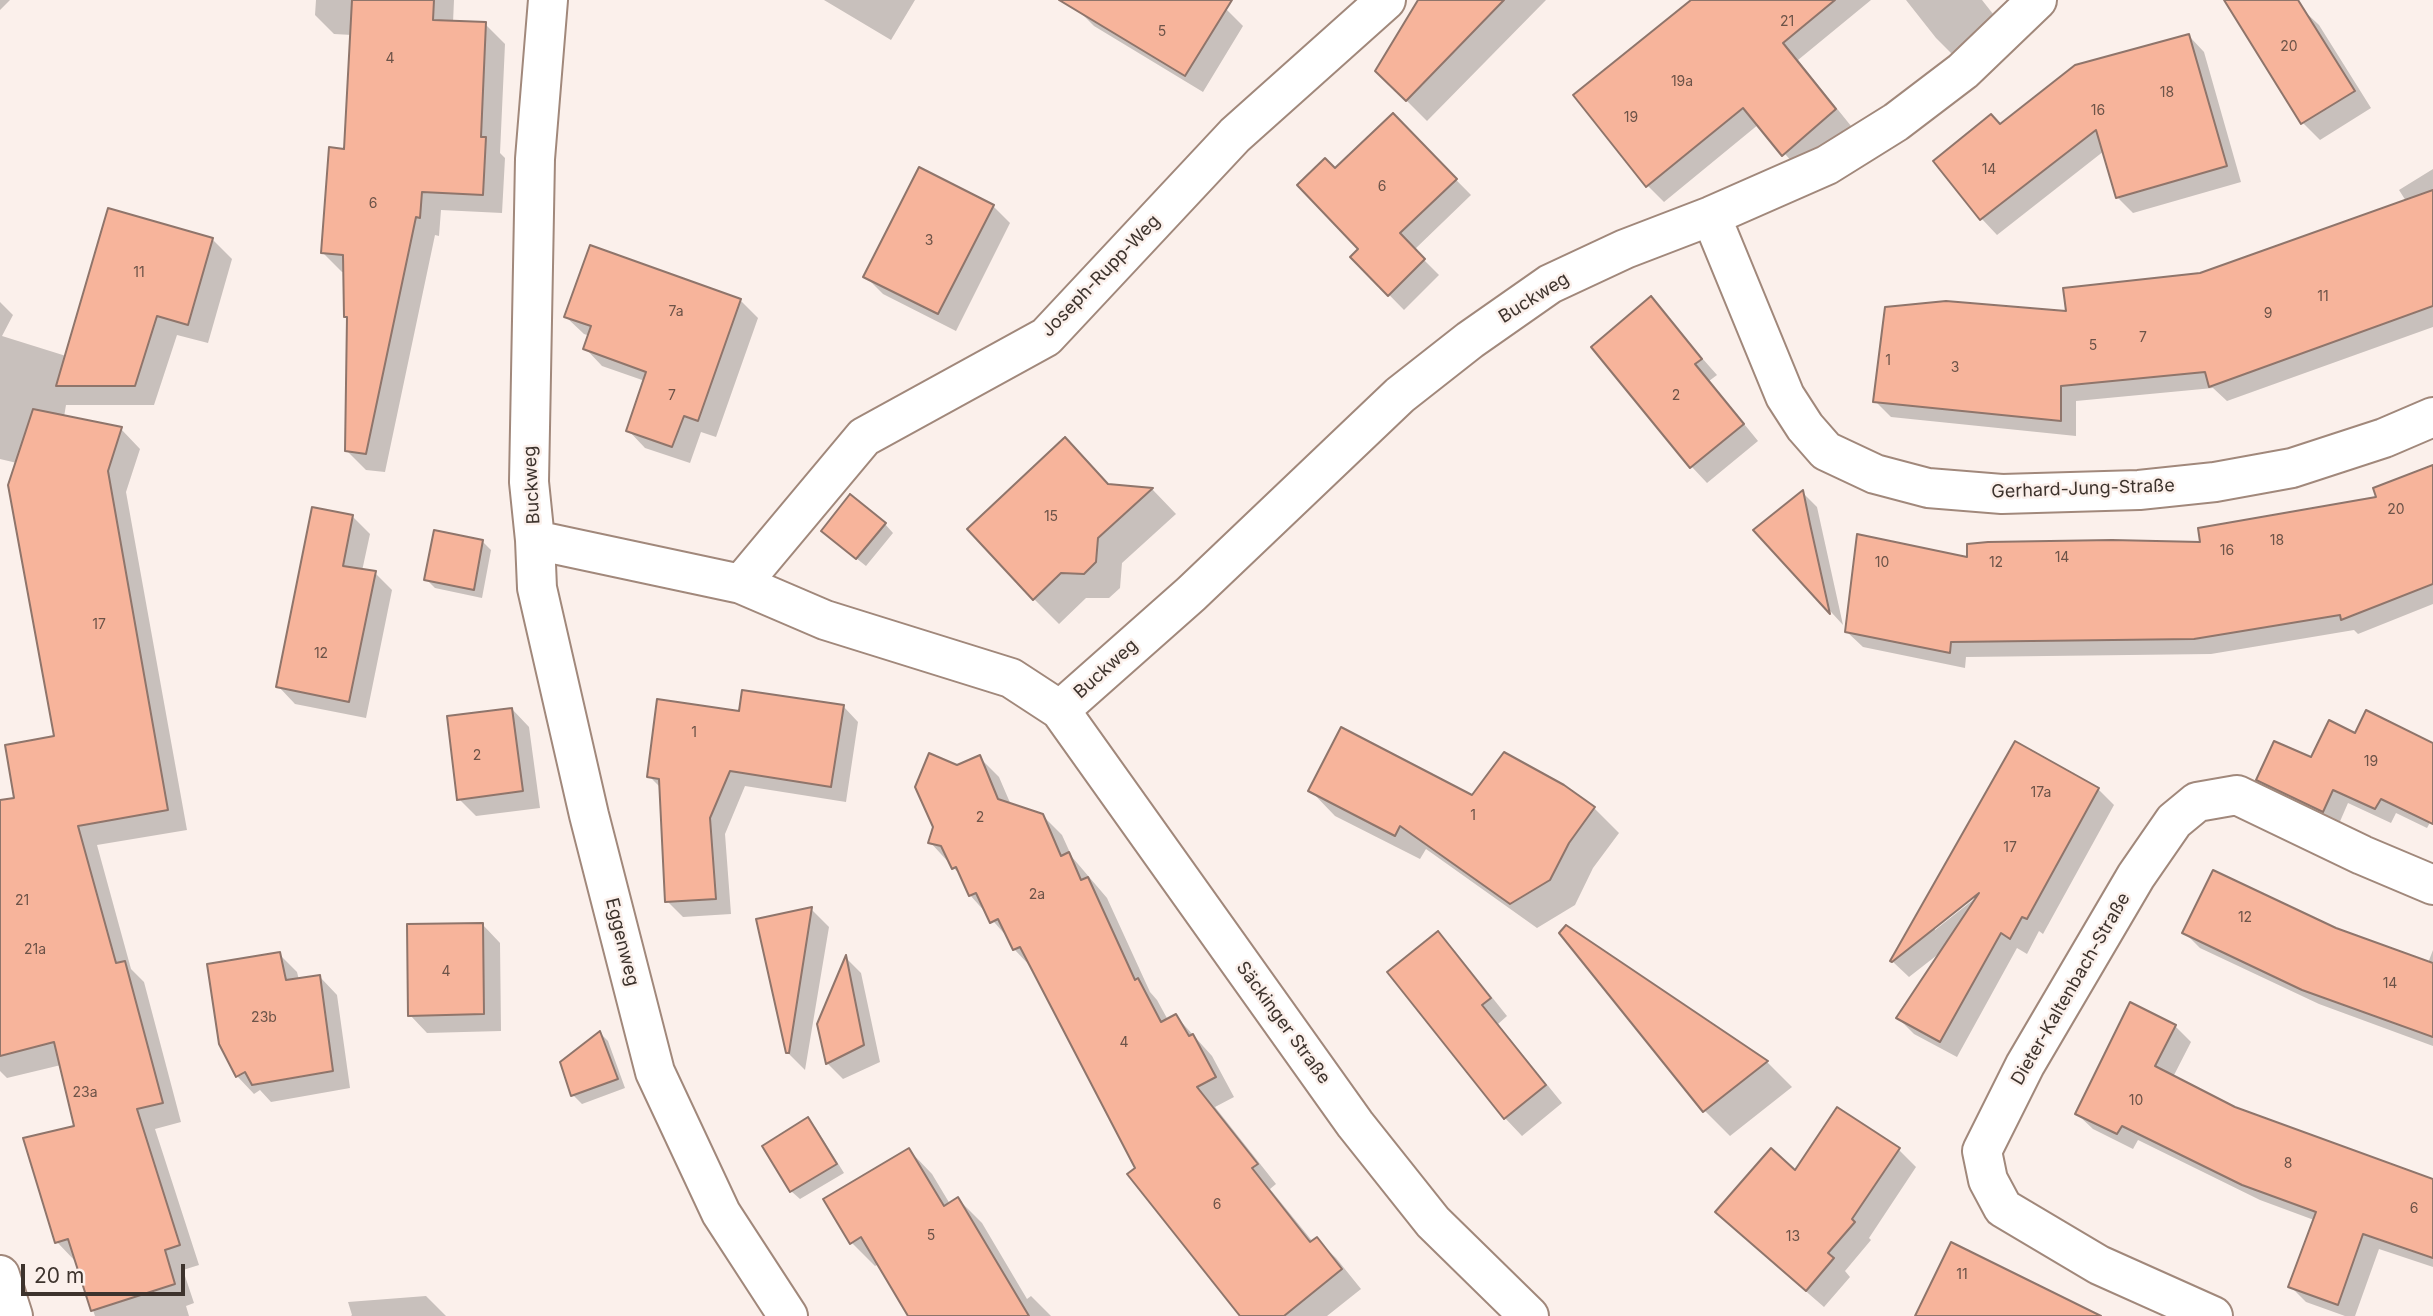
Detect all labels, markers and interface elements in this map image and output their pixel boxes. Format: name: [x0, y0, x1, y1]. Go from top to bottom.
house number: 21: [1780, 14, 1794, 30]
house number: 5: [1158, 24, 1166, 40]
house number: 20: [2280, 39, 2298, 55]
house number: 4: [385, 51, 395, 67]
house number: 19a: [1671, 74, 1693, 90]
house number: 18: [2160, 85, 2174, 101]
house number: 16: [2091, 103, 2105, 119]
house number: 19: [1624, 110, 1638, 126]
house number: 14: [1982, 162, 1996, 178]
house number: 6: [1378, 179, 1386, 195]
house number: 6: [369, 196, 377, 212]
street label: Joseph-Rupp-Weg: [1037, 211, 1165, 341]
house number: 3: [925, 233, 933, 249]
house number: 11: [133, 265, 145, 281]
street label: Buckweg: [1495, 268, 1573, 328]
house number: 11: [2317, 289, 2329, 305]
house number: 7a: [668, 304, 684, 320]
house number: 9: [2264, 306, 2272, 322]
house number: 7: [2139, 330, 2147, 346]
house number: 5: [2089, 338, 2097, 354]
house number: 1: [1885, 353, 1891, 369]
house number: 3: [1951, 360, 1959, 376]
house number: 7: [668, 388, 676, 404]
house number: 2: [1672, 388, 1680, 404]
street label: Buckweg: [519, 445, 545, 525]
street label: Gerhard-Jung-Straße: [1991, 475, 2175, 503]
house number: 20: [2387, 502, 2405, 518]
house number: 15: [1044, 509, 1058, 525]
house number: 18: [2270, 533, 2284, 549]
house number: 16: [2220, 543, 2234, 559]
house number: 14: [2055, 550, 2069, 566]
house number: 10: [1875, 555, 1889, 571]
house number: 12: [1989, 555, 2003, 571]
house number: 17: [92, 617, 106, 633]
street label: Buckweg: [1070, 635, 1142, 703]
house number: 12: [314, 646, 328, 662]
house number: 1: [691, 725, 697, 741]
house number: 2: [473, 748, 481, 764]
house number: 19: [2364, 754, 2378, 770]
house number: 17a: [2031, 785, 2051, 801]
house number: 1: [1470, 808, 1476, 824]
house number: 2: [976, 810, 984, 826]
house number: 17: [2003, 840, 2017, 856]
house number: 2a: [1029, 887, 1045, 903]
street label: Dieter-Kaltenbach-Straße: [2007, 889, 2135, 1089]
house number: 21: [15, 893, 29, 909]
street label: Eggenweg: [601, 896, 643, 988]
house number: 12: [2238, 910, 2252, 926]
house number: 21a: [24, 942, 46, 958]
street label: Säckinger Straße: [1231, 958, 1335, 1088]
house number: 4: [441, 964, 451, 980]
house number: 14: [2383, 976, 2397, 992]
house number: 23b: [251, 1010, 277, 1026]
house number: 4: [1119, 1035, 1129, 1051]
house number: 23a: [72, 1085, 98, 1101]
house number: 10: [2129, 1093, 2143, 1109]
house number: 8: [2284, 1156, 2292, 1172]
house number: 6: [1213, 1197, 1221, 1213]
house number: 6: [2410, 1201, 2418, 1217]
house number: 5: [927, 1228, 935, 1244]
house number: 13: [1786, 1229, 1800, 1245]
scale bar: [24, 1250, 189, 1294]
text: 20 m: [34, 1263, 84, 1288]
house number: 11: [1956, 1267, 1968, 1283]

